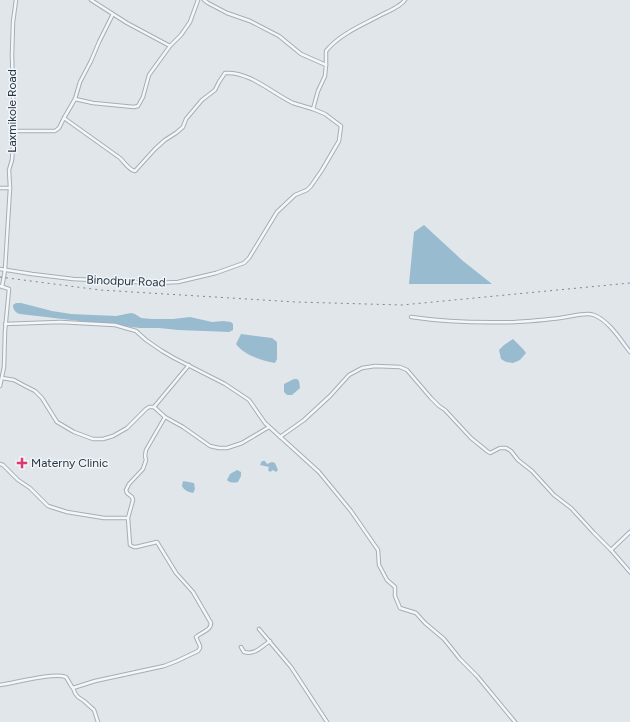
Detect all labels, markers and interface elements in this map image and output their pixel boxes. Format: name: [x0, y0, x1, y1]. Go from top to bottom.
street label: Laxmikole Road: [5, 69, 19, 153]
street label: Binodpur Road: [86, 273, 166, 289]
place label: Materny Clinic: [31, 456, 109, 470]
marker: Materny Clinic: [16, 457, 28, 469]

